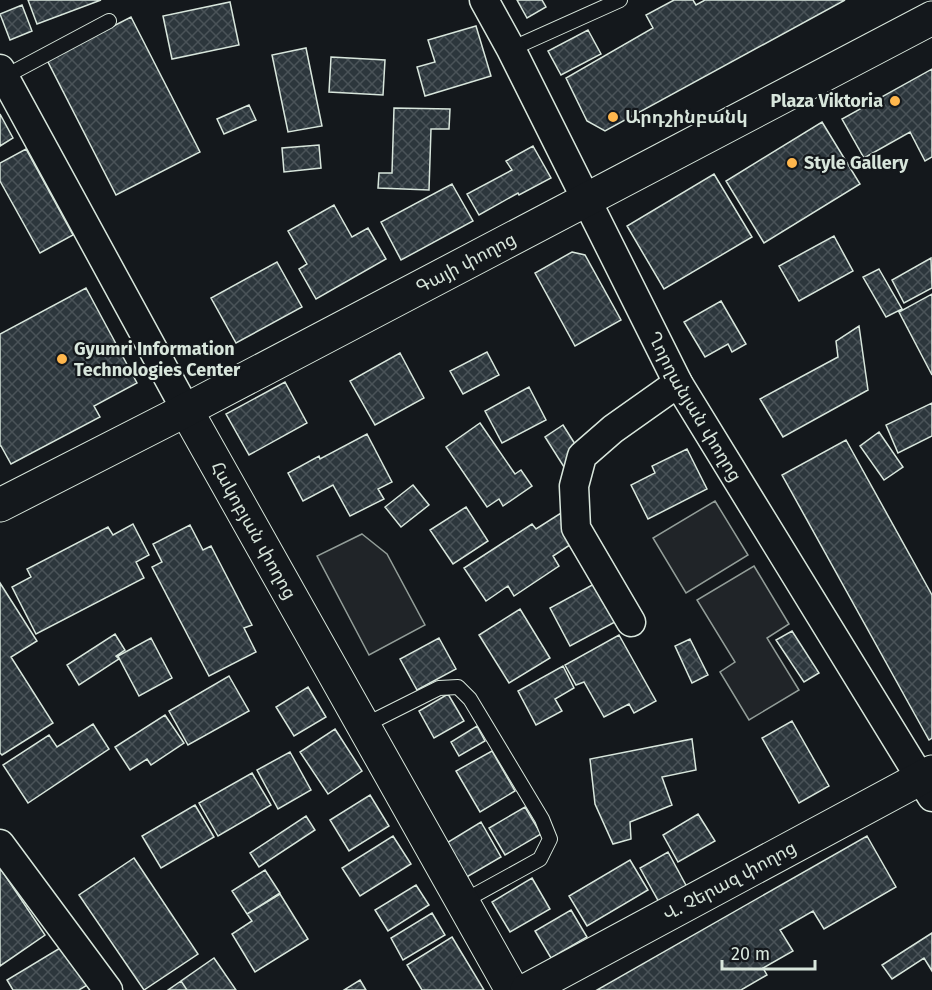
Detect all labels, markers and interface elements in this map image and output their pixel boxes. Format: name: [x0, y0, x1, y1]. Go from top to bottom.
place label: Plaza Viktoria: [771, 90, 883, 112]
marker: Plaza Viktoria: [888, 94, 902, 108]
place label: Արդշինբանկ: [625, 106, 748, 128]
marker: Արդշինբանկ: [606, 110, 620, 124]
place label: Style Gallery: [804, 152, 909, 174]
marker: Style Gallery: [785, 156, 799, 170]
street label: Գայի փողոց: [412, 228, 520, 298]
street label: Ղորղանյան փողոց: [643, 328, 747, 486]
place label: Gyumri Information Technologies Center: [74, 338, 241, 381]
marker: Gyumri Information Technologies Center: [55, 352, 69, 366]
street label: Հակոբյան փողոց: [206, 458, 301, 603]
street label: Վ. Չերազ փողոց: [659, 836, 800, 926]
scale bar: [722, 933, 815, 971]
text: 20 m: [731, 943, 770, 965]

